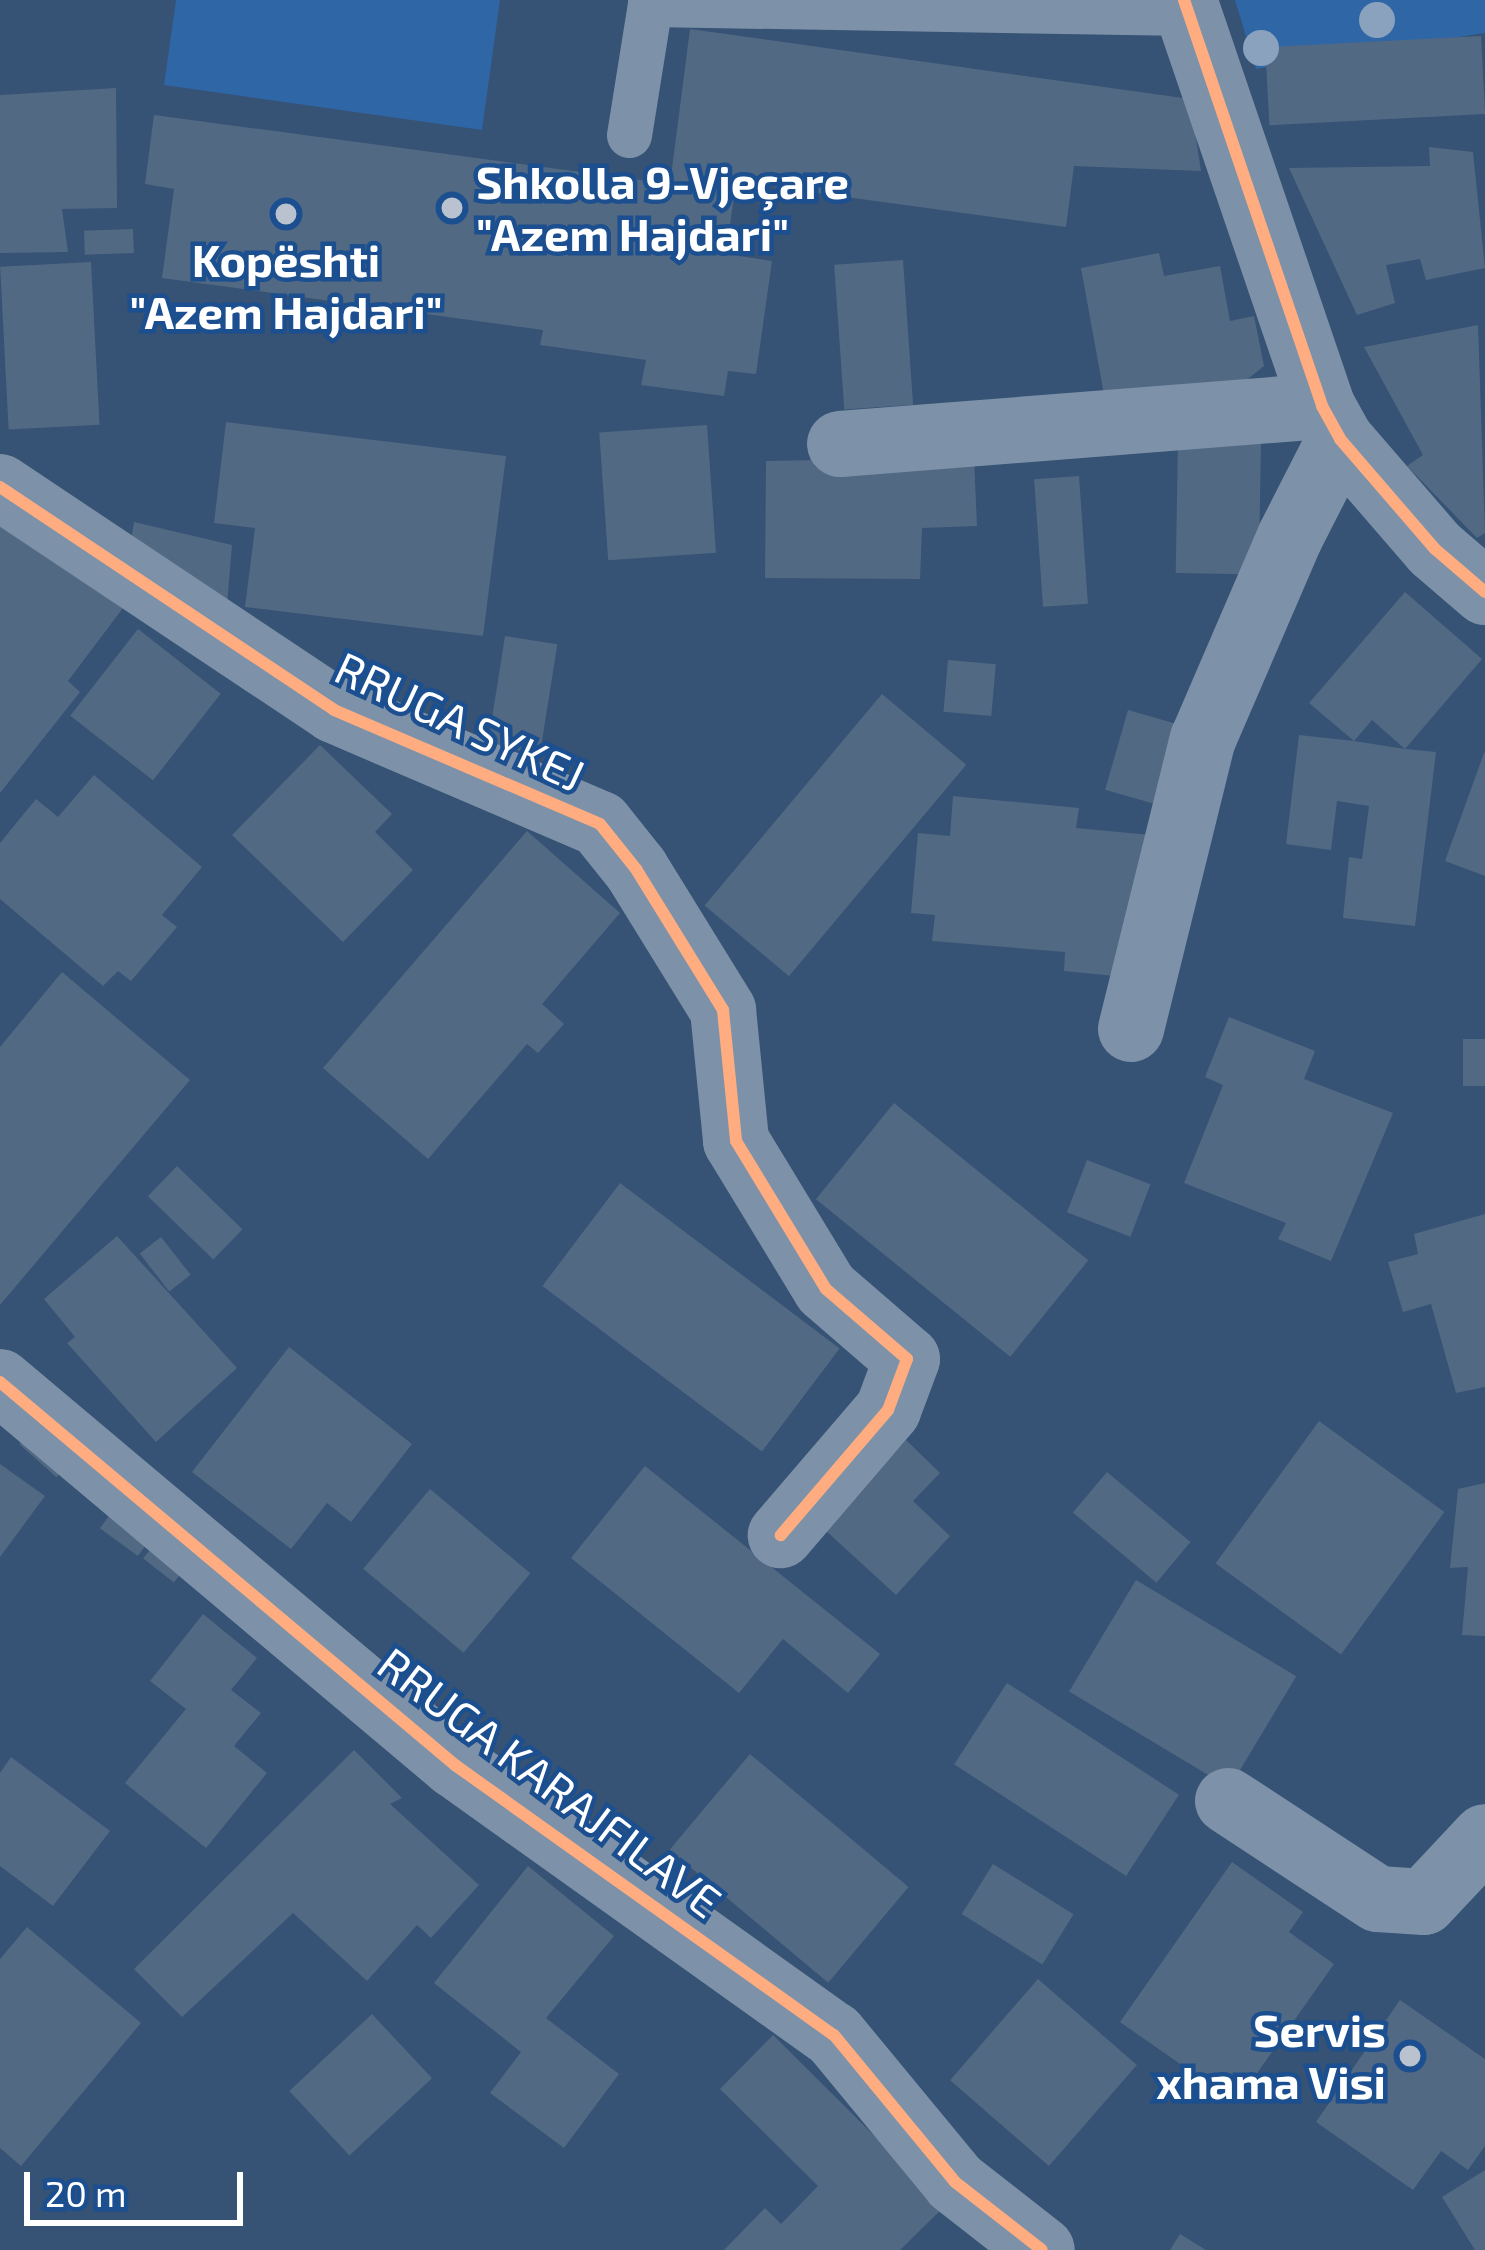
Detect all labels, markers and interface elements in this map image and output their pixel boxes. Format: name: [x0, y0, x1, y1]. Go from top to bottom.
place label: Shkolla 9-Vjeçare "Azem Hajdari": [476, 155, 849, 261]
marker: Shkolla 9-Vjeçare "Azem Hajdari": [439, 195, 465, 221]
marker: Kopështi "Azem Hajdari": [273, 201, 299, 227]
place label: Kopështi "Azem Hajdari": [130, 233, 442, 339]
street label: RRUGA SYKEJ: [327, 640, 593, 802]
street label: RRUGA KARAJFILAVE: [368, 1635, 732, 1929]
place label: Servis xhama Visi: [1155, 2003, 1386, 2109]
marker: Servis xhama Visi: [1397, 2043, 1423, 2069]
scale bar: [30, 2148, 249, 2222]
text: 20 m: [45, 2171, 127, 2214]

